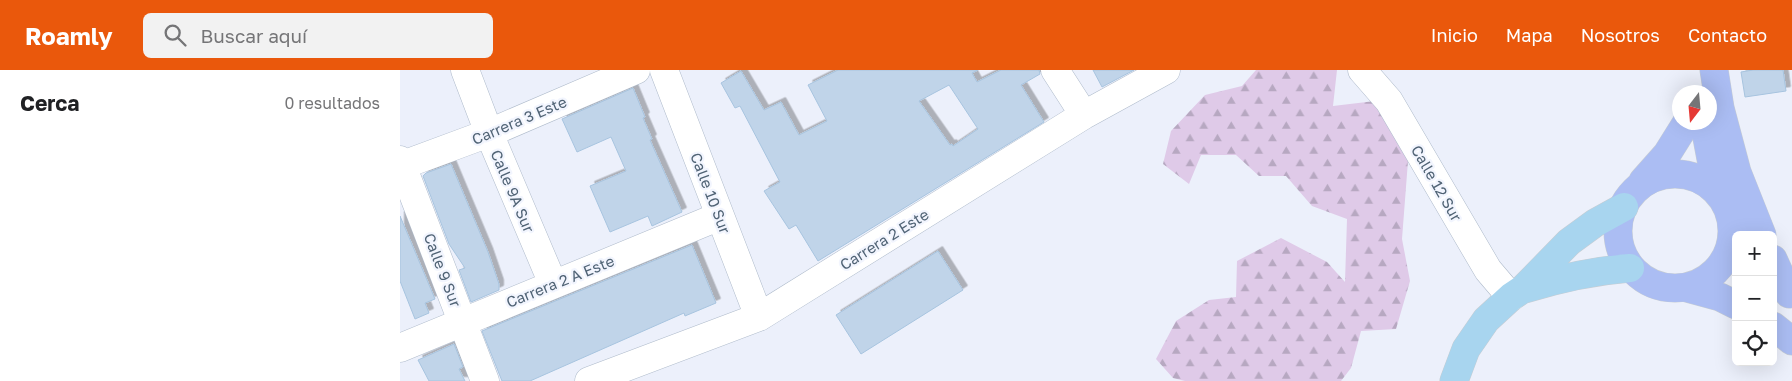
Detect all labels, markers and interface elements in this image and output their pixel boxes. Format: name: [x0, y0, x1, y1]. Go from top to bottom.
search box: [143, 13, 493, 58]
text: Roamly: [25, 21, 113, 50]
icon: search: [161, 21, 189, 49]
text: Buscar aquí: [201, 24, 307, 47]
text: Inicio: [1431, 24, 1478, 46]
text: Mapa: [1506, 24, 1553, 46]
text: Nosotros: [1581, 24, 1660, 46]
text: Contacto: [1688, 24, 1767, 46]
north arrow: [1672, 85, 1717, 130]
text: Cerca: [20, 90, 79, 116]
street label: Carrera 3 Este: [469, 92, 569, 148]
text: 0 resultados: [284, 93, 380, 113]
street label: Calle 12 Sur: [1408, 142, 1466, 224]
street label: Calle 9A Sur: [488, 147, 539, 235]
street label: Calle 10 Sur: [687, 150, 735, 236]
street label: Carrera 2 Este: [836, 204, 932, 273]
street label: Calle 9 Sur: [421, 230, 465, 310]
map controls: [1732, 231, 1777, 366]
button: +: [1732, 231, 1777, 276]
street label: Carrera 2 A Este: [503, 251, 617, 311]
button: −: [1732, 276, 1777, 321]
button: locate: [1732, 321, 1777, 366]

